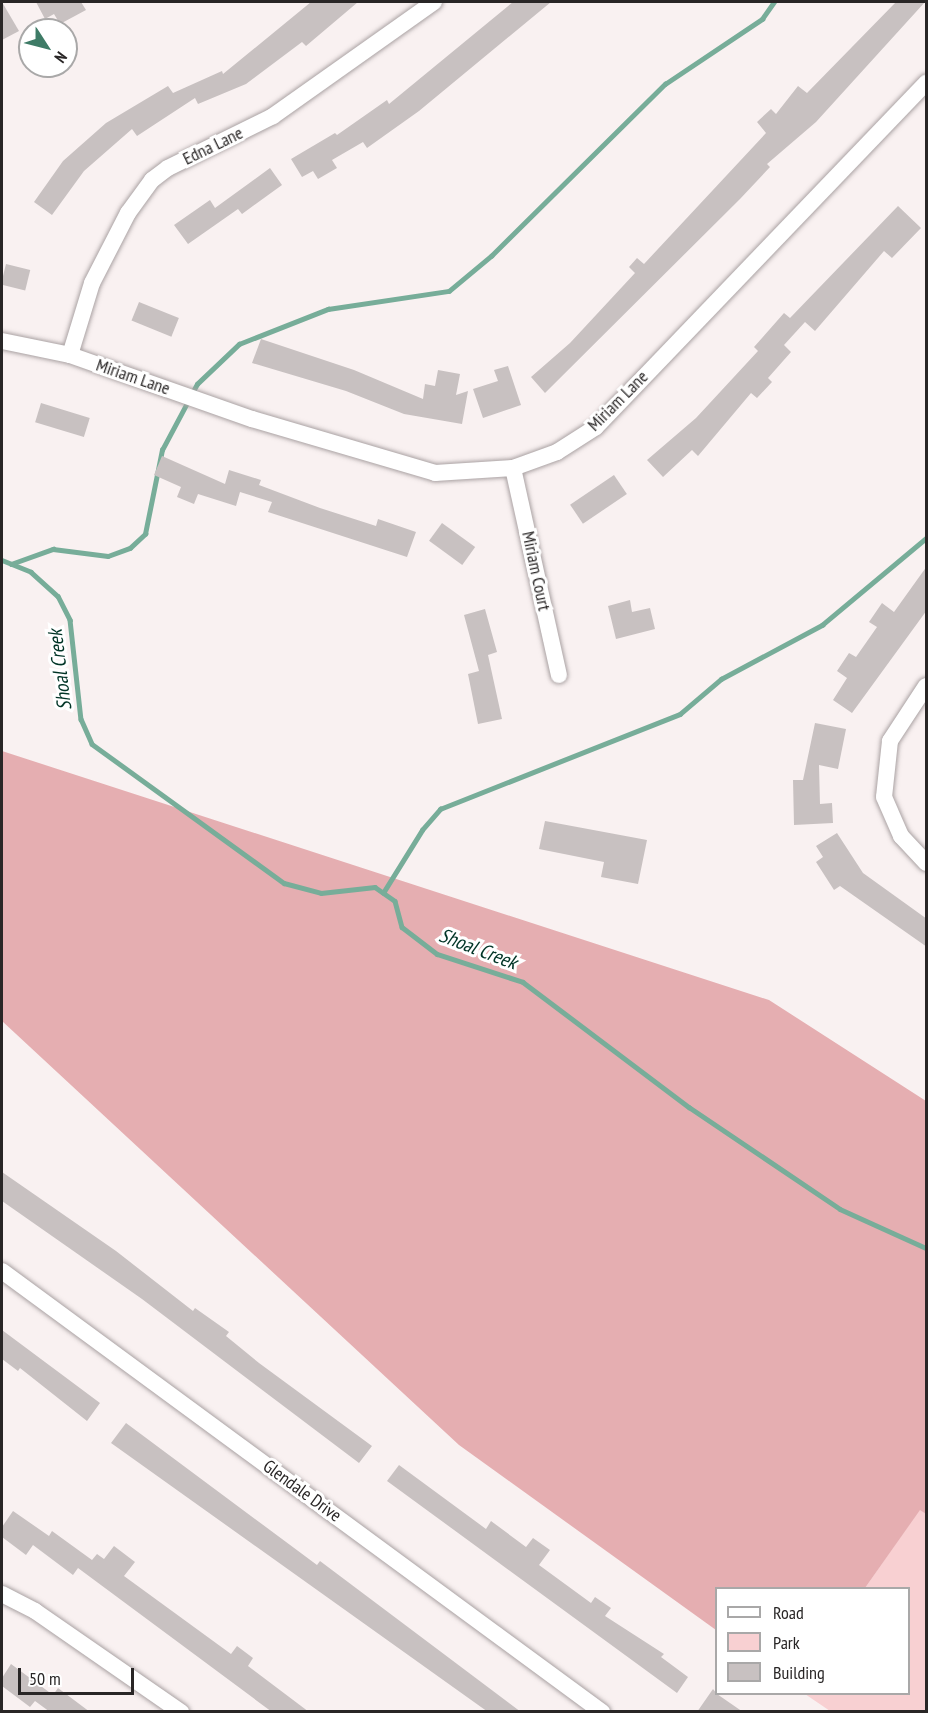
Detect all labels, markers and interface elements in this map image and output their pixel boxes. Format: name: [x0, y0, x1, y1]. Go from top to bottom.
north arrow: [18, 18, 78, 78]
text: N: [50, 48, 72, 67]
street label: Edna Lane: [179, 122, 247, 170]
street label: Miriam Lane: [93, 354, 173, 400]
street label: Miriam Lane: [583, 366, 653, 436]
street label: Miriam Court: [517, 529, 555, 613]
water label: Shoal Creek: [43, 628, 77, 712]
water label: Shoal Creek: [436, 923, 520, 975]
street label: Glendale Drive: [259, 1455, 345, 1527]
legend: [715, 1587, 910, 1695]
text: Road: [773, 1601, 804, 1624]
text: Park: [773, 1631, 800, 1654]
scale bar: [21, 1656, 136, 1694]
text: Building: [773, 1661, 825, 1684]
text: 50 m: [29, 1667, 61, 1690]

